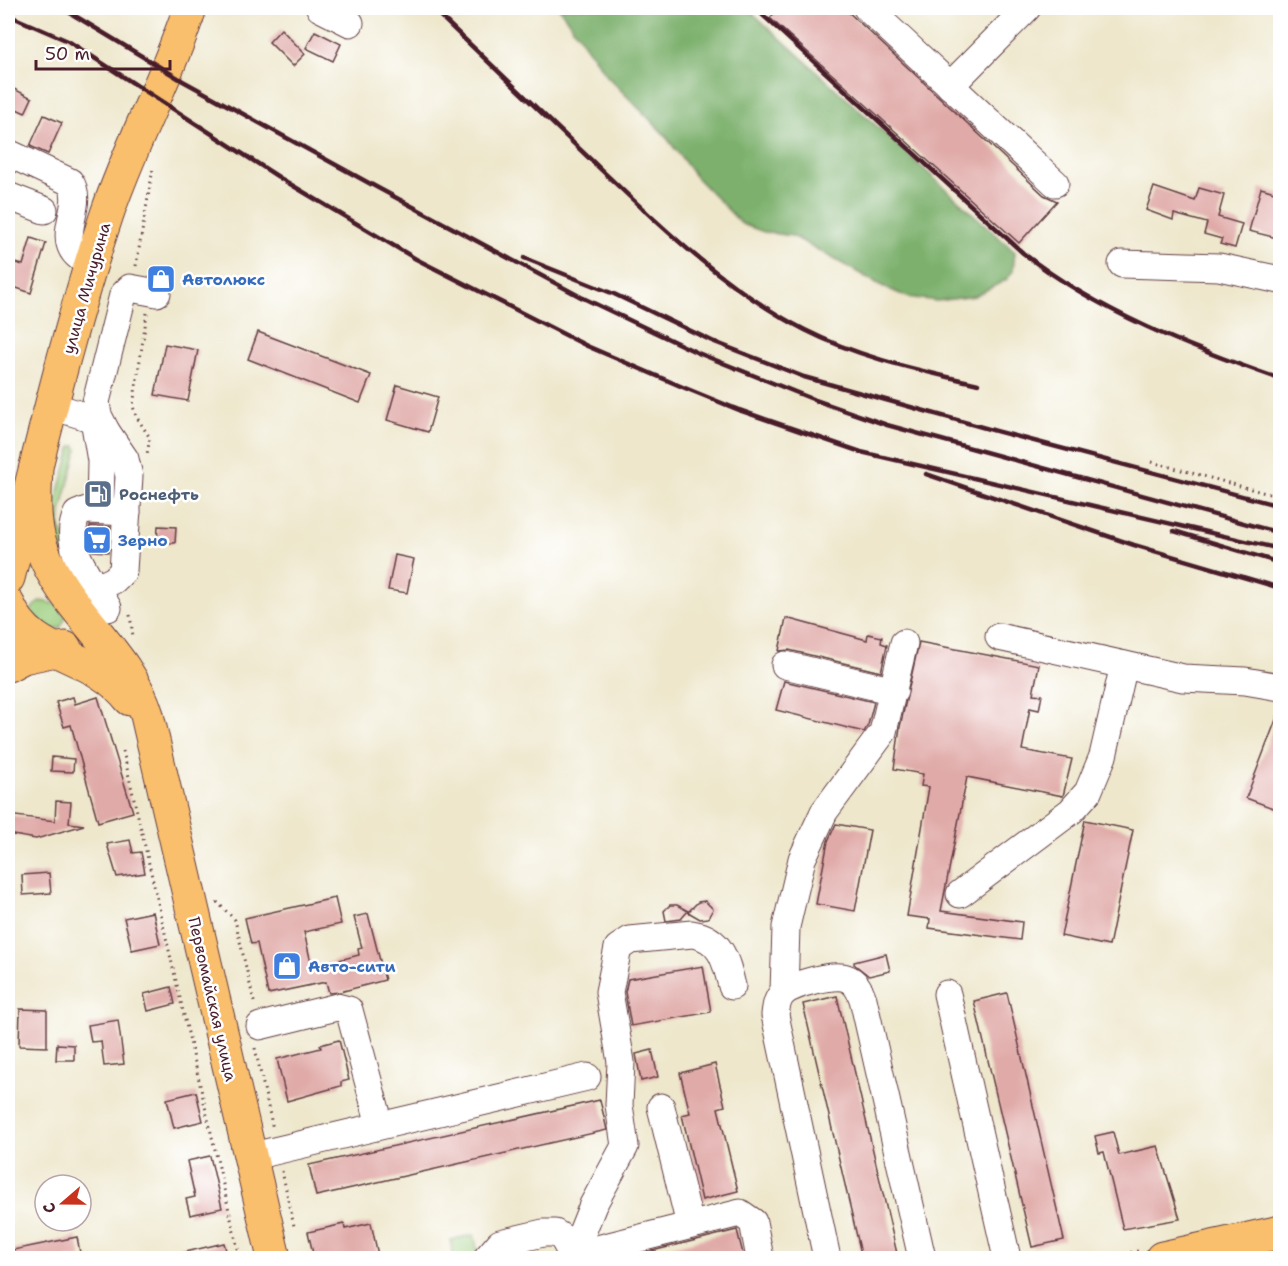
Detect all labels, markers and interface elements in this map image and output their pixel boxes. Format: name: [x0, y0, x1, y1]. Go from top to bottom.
scale bar: [36, 33, 170, 71]
text: 50 m: [45, 42, 90, 66]
street label: улица Мичурина: [58, 220, 115, 356]
shop icon: Автолюкс: [145, 263, 177, 295]
place label: Автолюкс: [182, 269, 265, 290]
fuel station icon: Роснефть: [82, 478, 114, 510]
place label: Роснефть: [119, 484, 199, 505]
supermarket icon: Зерно: [81, 524, 113, 556]
place label: Зерно: [118, 530, 168, 551]
street label: Первомайская улица: [183, 915, 242, 1083]
shop icon: Авто-сити: [271, 950, 303, 982]
place label: Авто-сити: [308, 956, 396, 977]
north arrow: [33, 1173, 93, 1233]
text: С: [38, 1200, 61, 1216]

